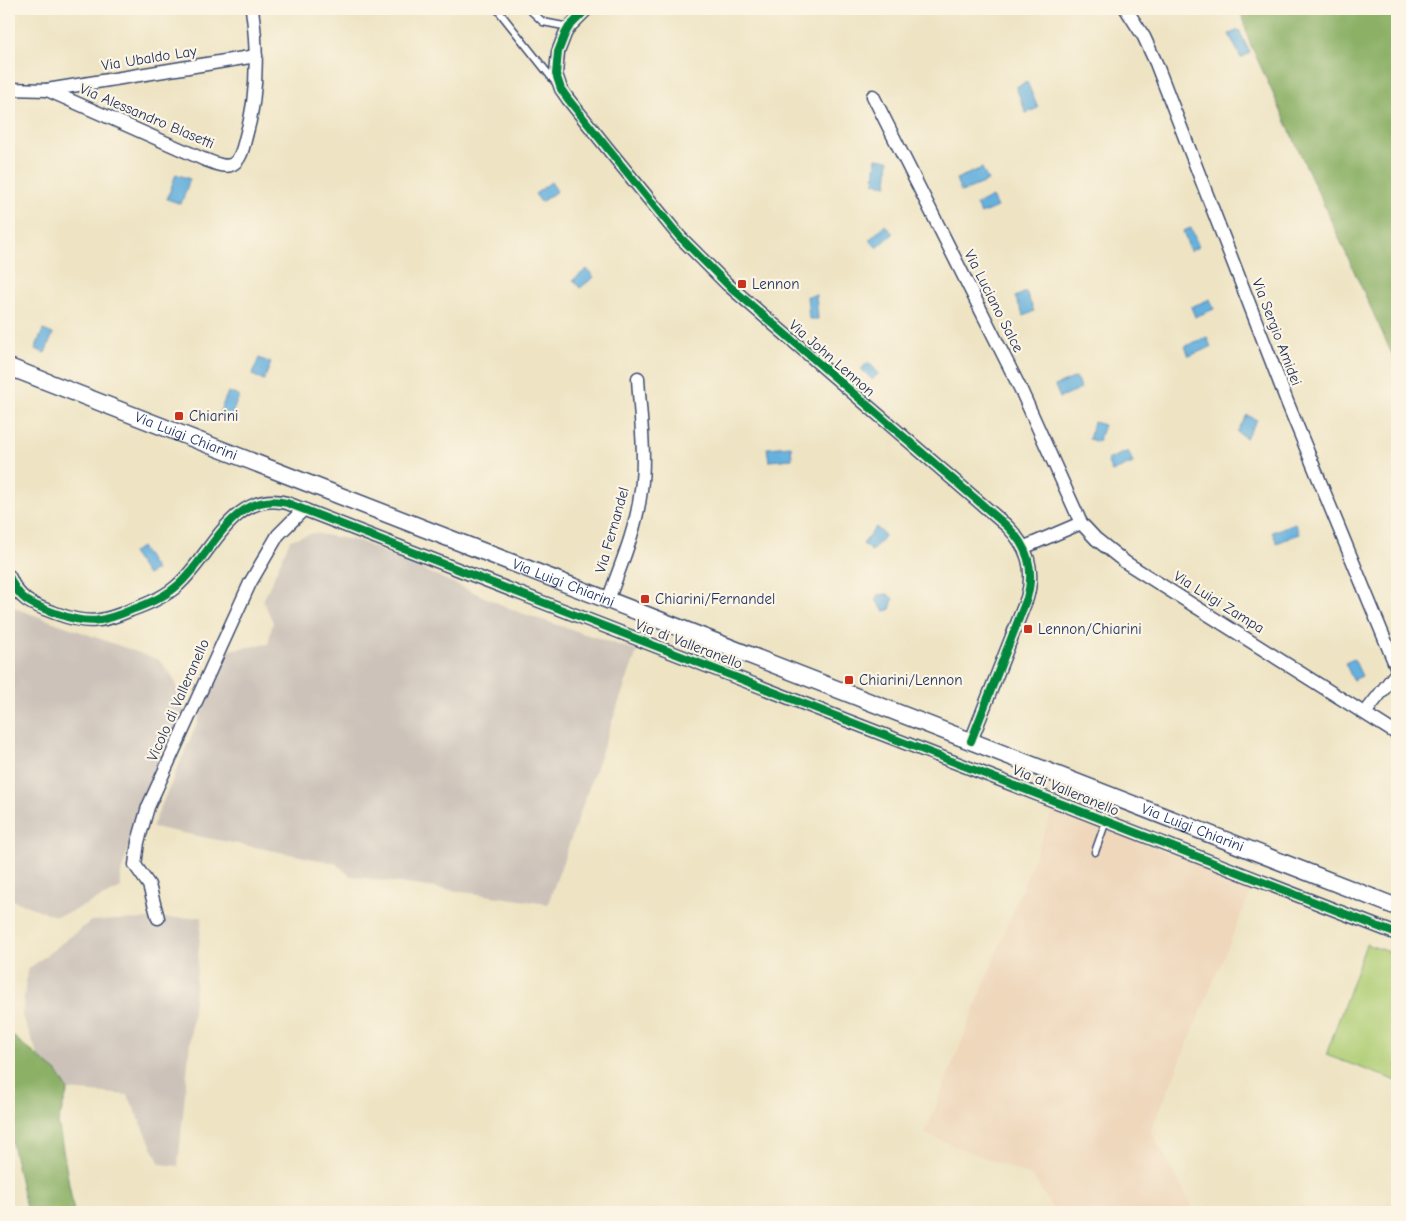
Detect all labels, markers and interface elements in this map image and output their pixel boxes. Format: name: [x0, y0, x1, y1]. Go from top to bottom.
street label: Via Ubaldo Lay: [100, 42, 198, 74]
street label: Via Alessandro Blasetti: [77, 79, 217, 153]
street label: Via Luciano Salce: [960, 247, 1028, 356]
place label: Lennon: [752, 275, 800, 293]
street label: Via Sergio Amidei: [1248, 276, 1306, 388]
marker: Lennon: [736, 278, 748, 290]
street label: Via John Lennon: [785, 316, 879, 400]
place label: Chiarini: [189, 407, 238, 425]
street label: Via Luigi Chiarini: [132, 408, 240, 464]
marker: Chiarini: [173, 410, 185, 422]
street label: Via Fernandel: [591, 485, 633, 575]
street label: Via Luigi Chiarini: [510, 555, 617, 611]
street label: Via Luigi Zampa: [1170, 567, 1268, 637]
place label: Chiarini/Fernandel: [655, 590, 775, 608]
marker: Chiarini/Fernandel: [639, 593, 651, 605]
street label: Via di Valleranello: [633, 615, 745, 673]
place label: Lennon/Chiarini: [1038, 620, 1142, 638]
marker: Lennon/Chiarini: [1022, 623, 1034, 635]
street label: Vicolo di Valleranello: [143, 636, 213, 764]
place label: Chiarini/Lennon: [859, 671, 963, 689]
marker: Chiarini/Lennon: [843, 674, 855, 686]
street label: Via di Valleranello: [1010, 760, 1122, 820]
street label: Via Luigi Chiarini: [1139, 799, 1246, 856]

